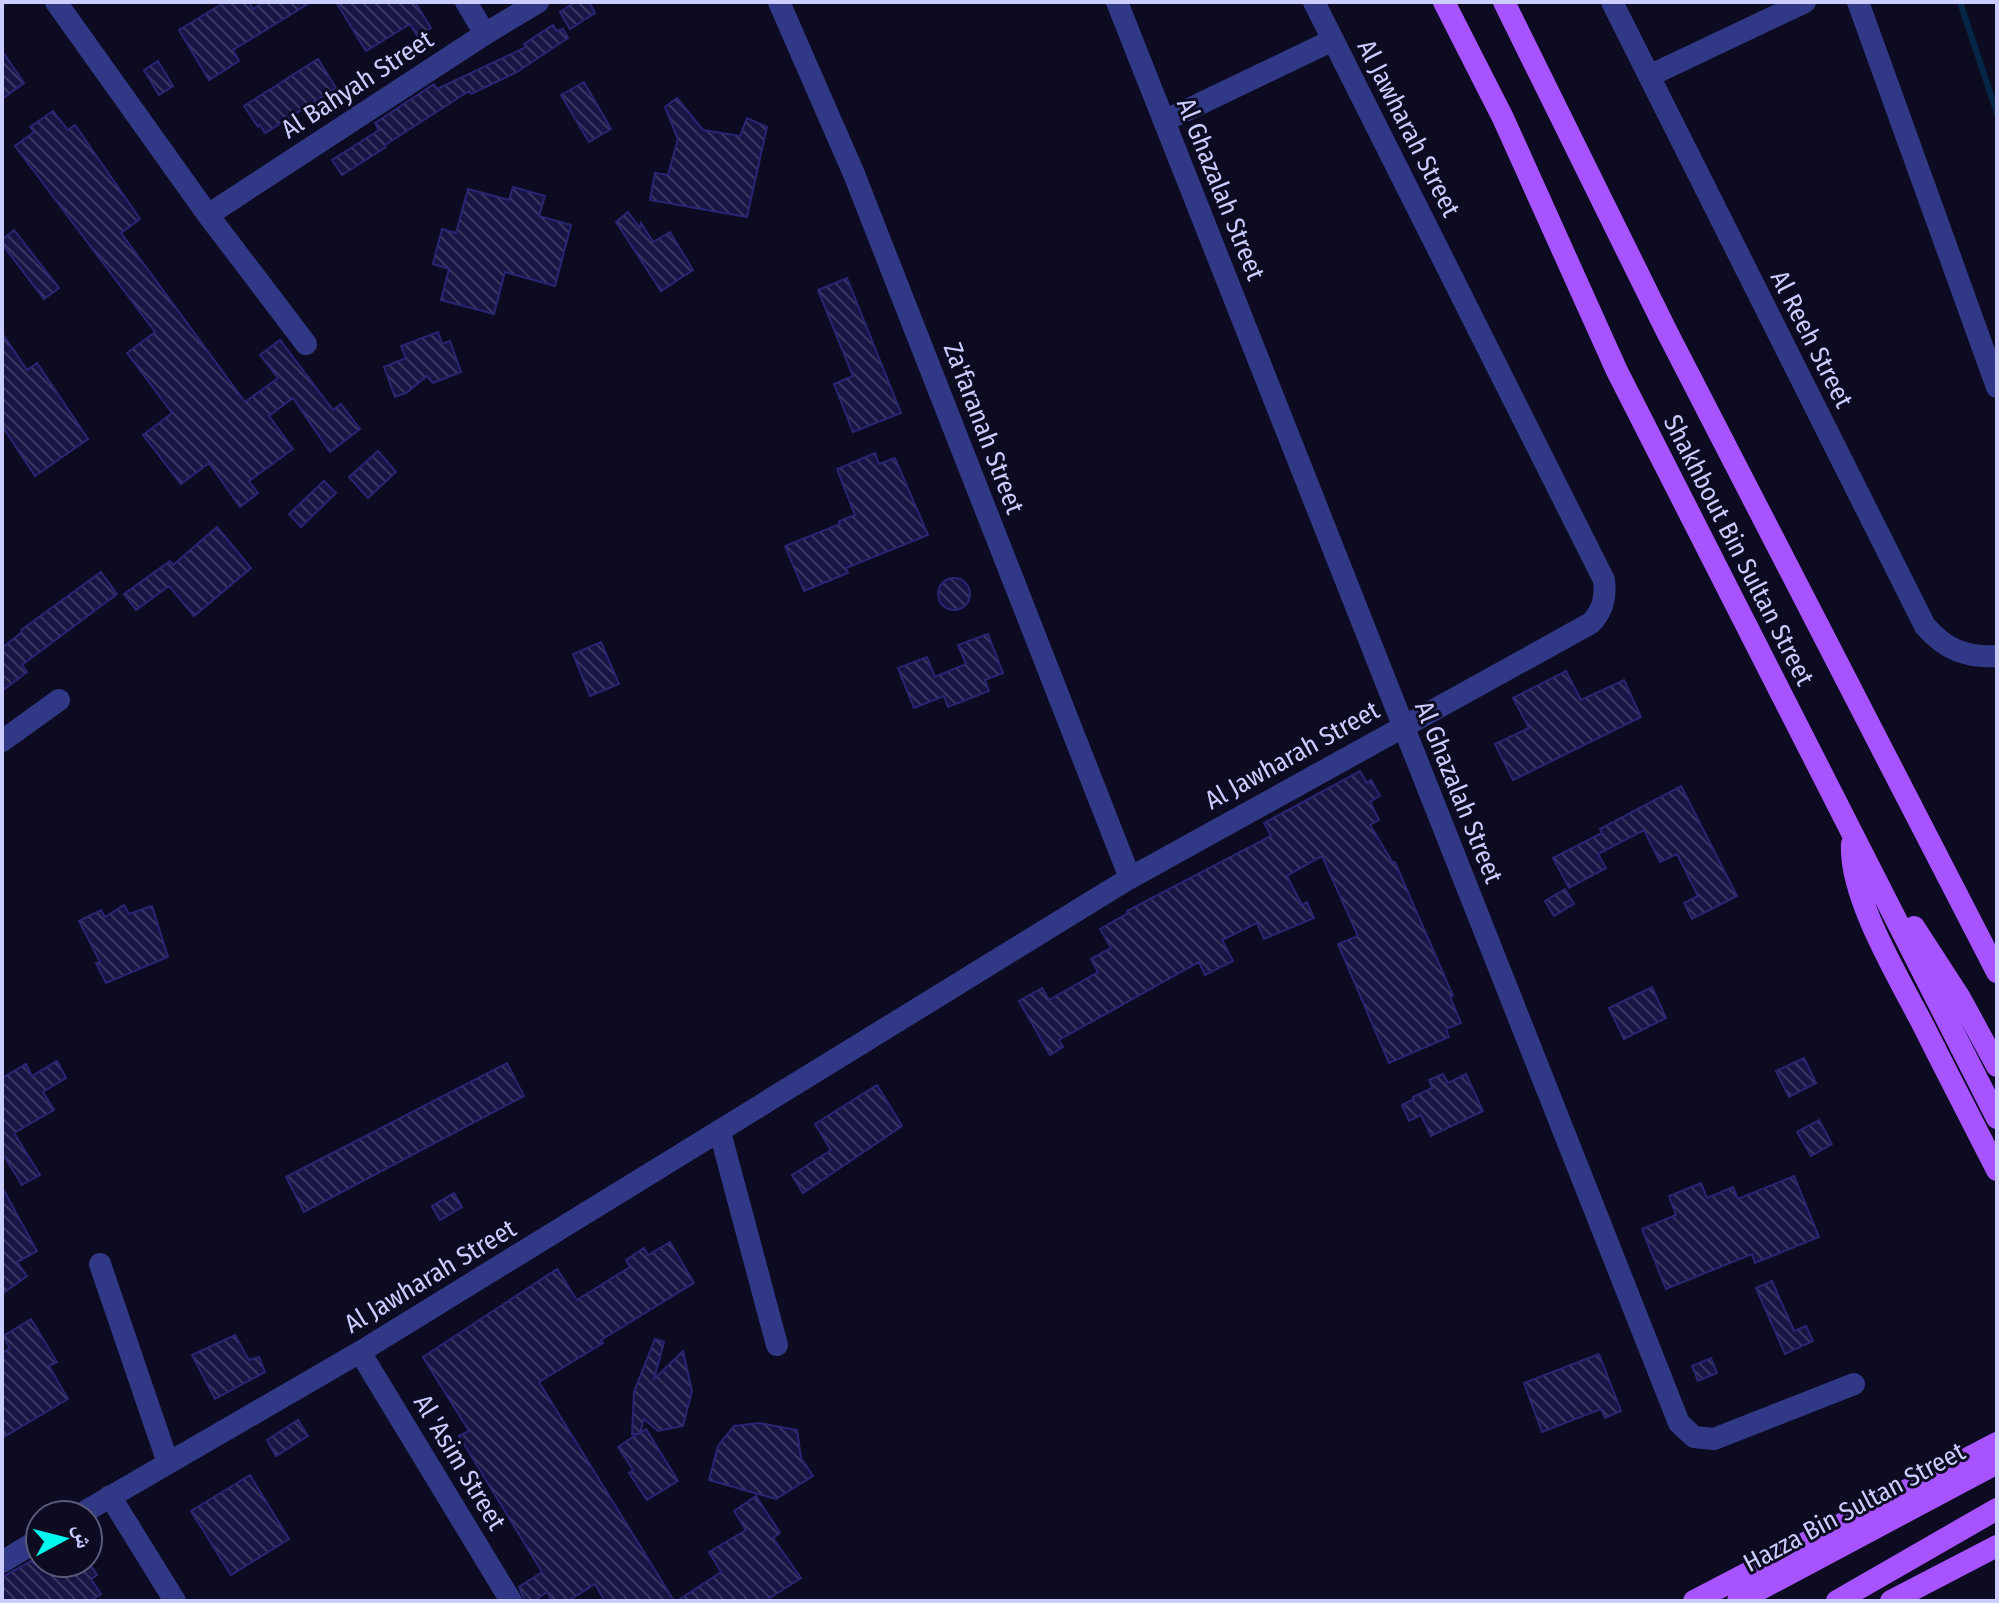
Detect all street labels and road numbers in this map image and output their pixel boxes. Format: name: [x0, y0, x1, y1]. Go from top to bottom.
street label: Al Bahyah Street: [276, 24, 439, 145]
street label: Al Jawharah Street: [1351, 34, 1467, 222]
street label: Al Ghazalah Street: [1170, 94, 1271, 285]
street label: Al Reeh Street: [1764, 265, 1860, 413]
street label: Za'faranah Street: [937, 338, 1031, 519]
street label: Shakhbout Bin Sultan Street: [1657, 410, 1821, 691]
street label: Al Jawharah Street: [1200, 694, 1385, 816]
street label: Al Ghazalah Street: [1408, 697, 1509, 888]
street label: Al Jawharah Street: [339, 1213, 522, 1340]
street label: Al 'Asim Street: [407, 1389, 512, 1536]
street label: Hazza Bin Sultan Street: [1738, 1436, 1971, 1579]

